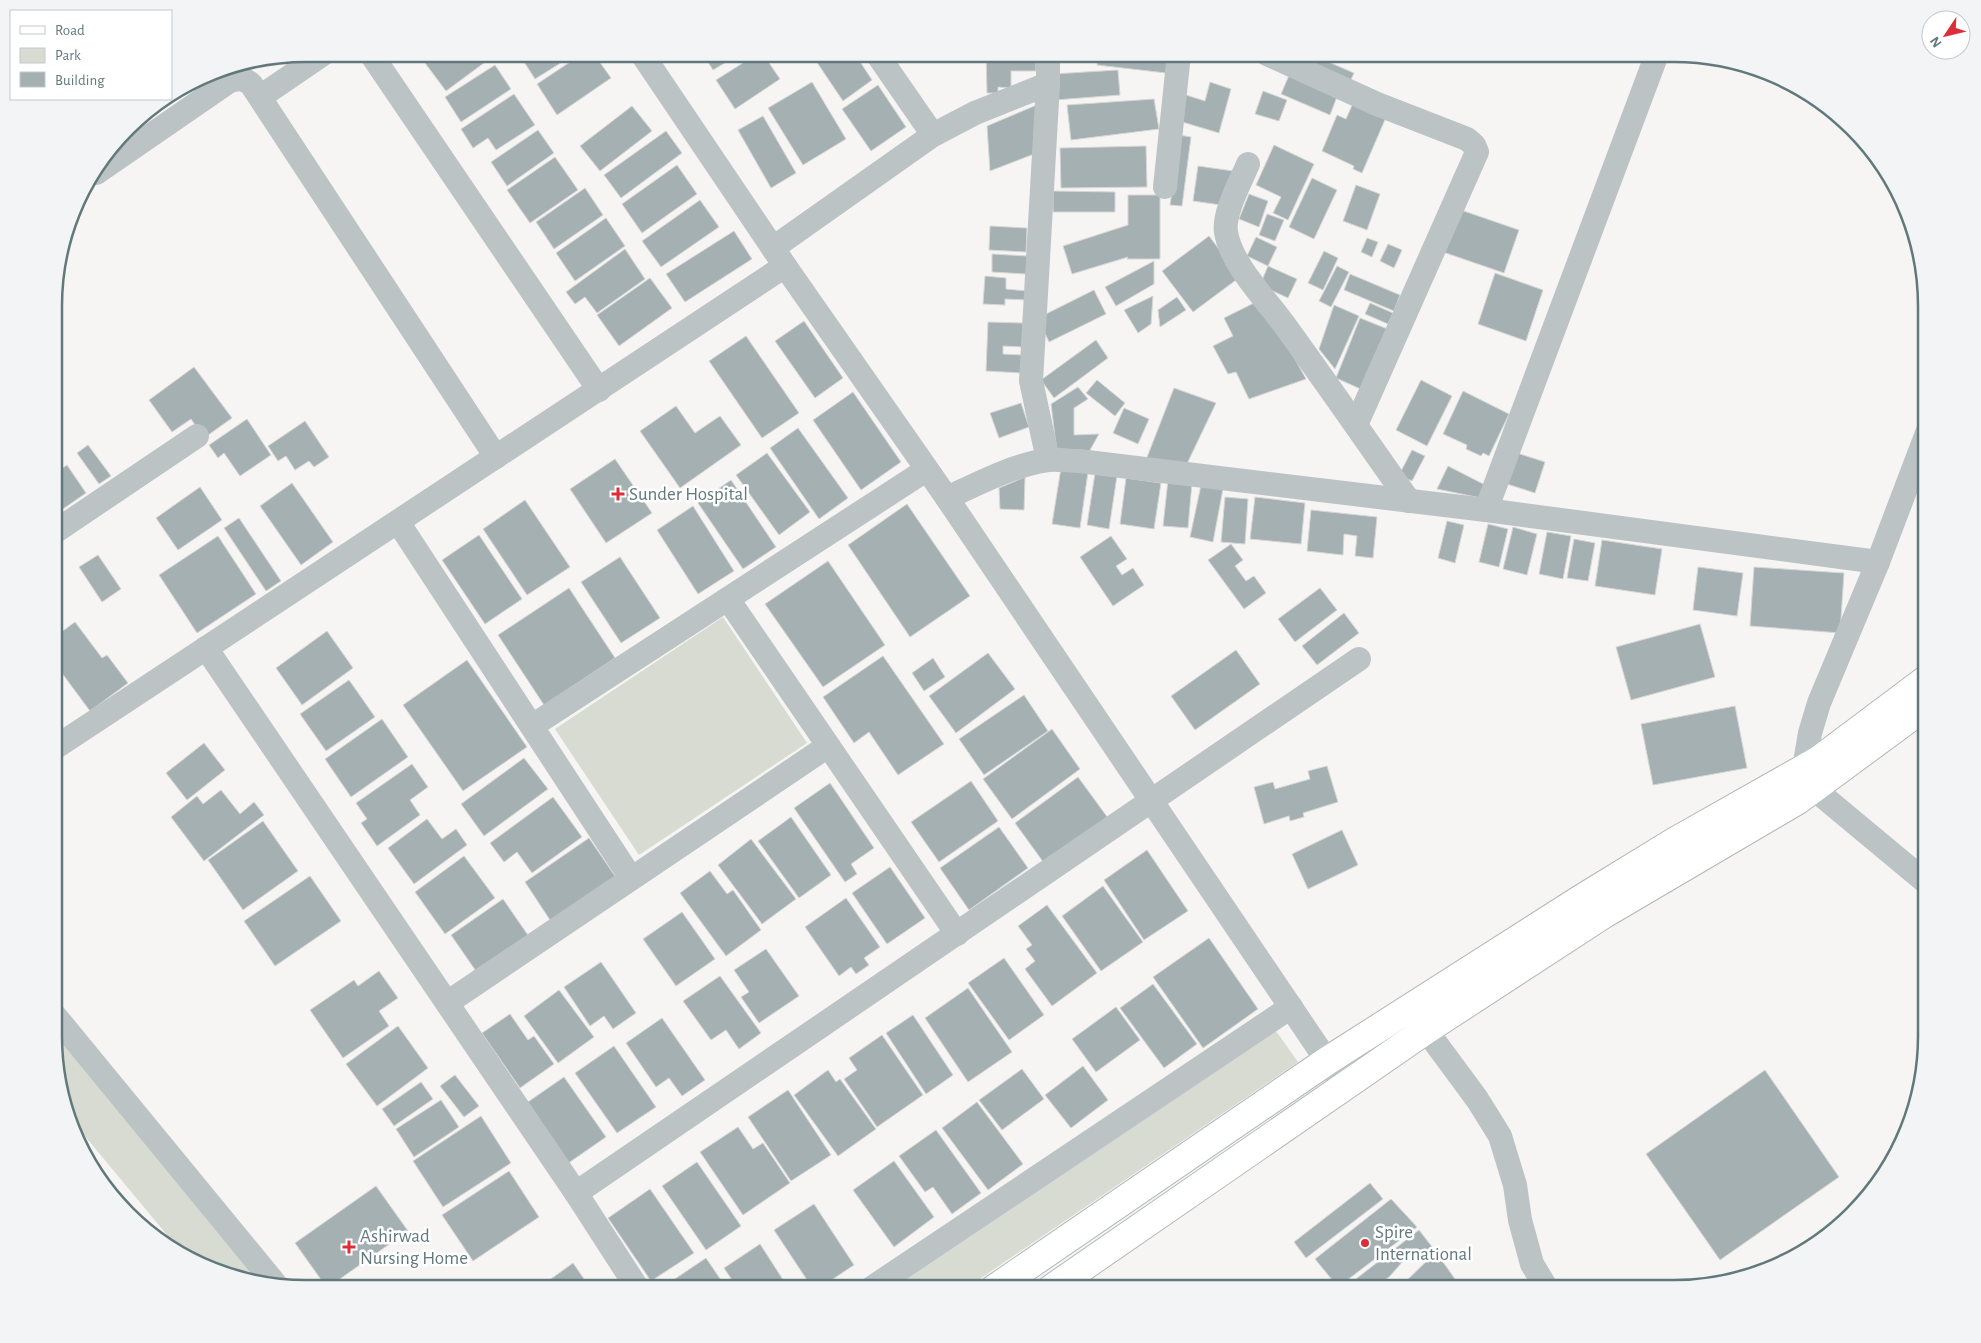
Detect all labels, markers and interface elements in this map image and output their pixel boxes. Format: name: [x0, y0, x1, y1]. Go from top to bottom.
legend: [10, 10, 172, 100]
north arrow: [1921, 10, 1971, 60]
text: Road: [55, 23, 85, 38]
text: N: [1928, 34, 1945, 50]
text: Park: [55, 48, 81, 63]
text: Building: [55, 73, 105, 88]
place label: Sunder Hospital: [629, 485, 748, 504]
marker: Sunder Hospital: [611, 487, 625, 501]
place label: Spire International: [1375, 1223, 1472, 1264]
place label: Ashirwad Nursing Home: [360, 1227, 468, 1268]
marker: Spire International: [1359, 1237, 1371, 1249]
marker: Ashirwad Nursing Home: [342, 1240, 356, 1254]

